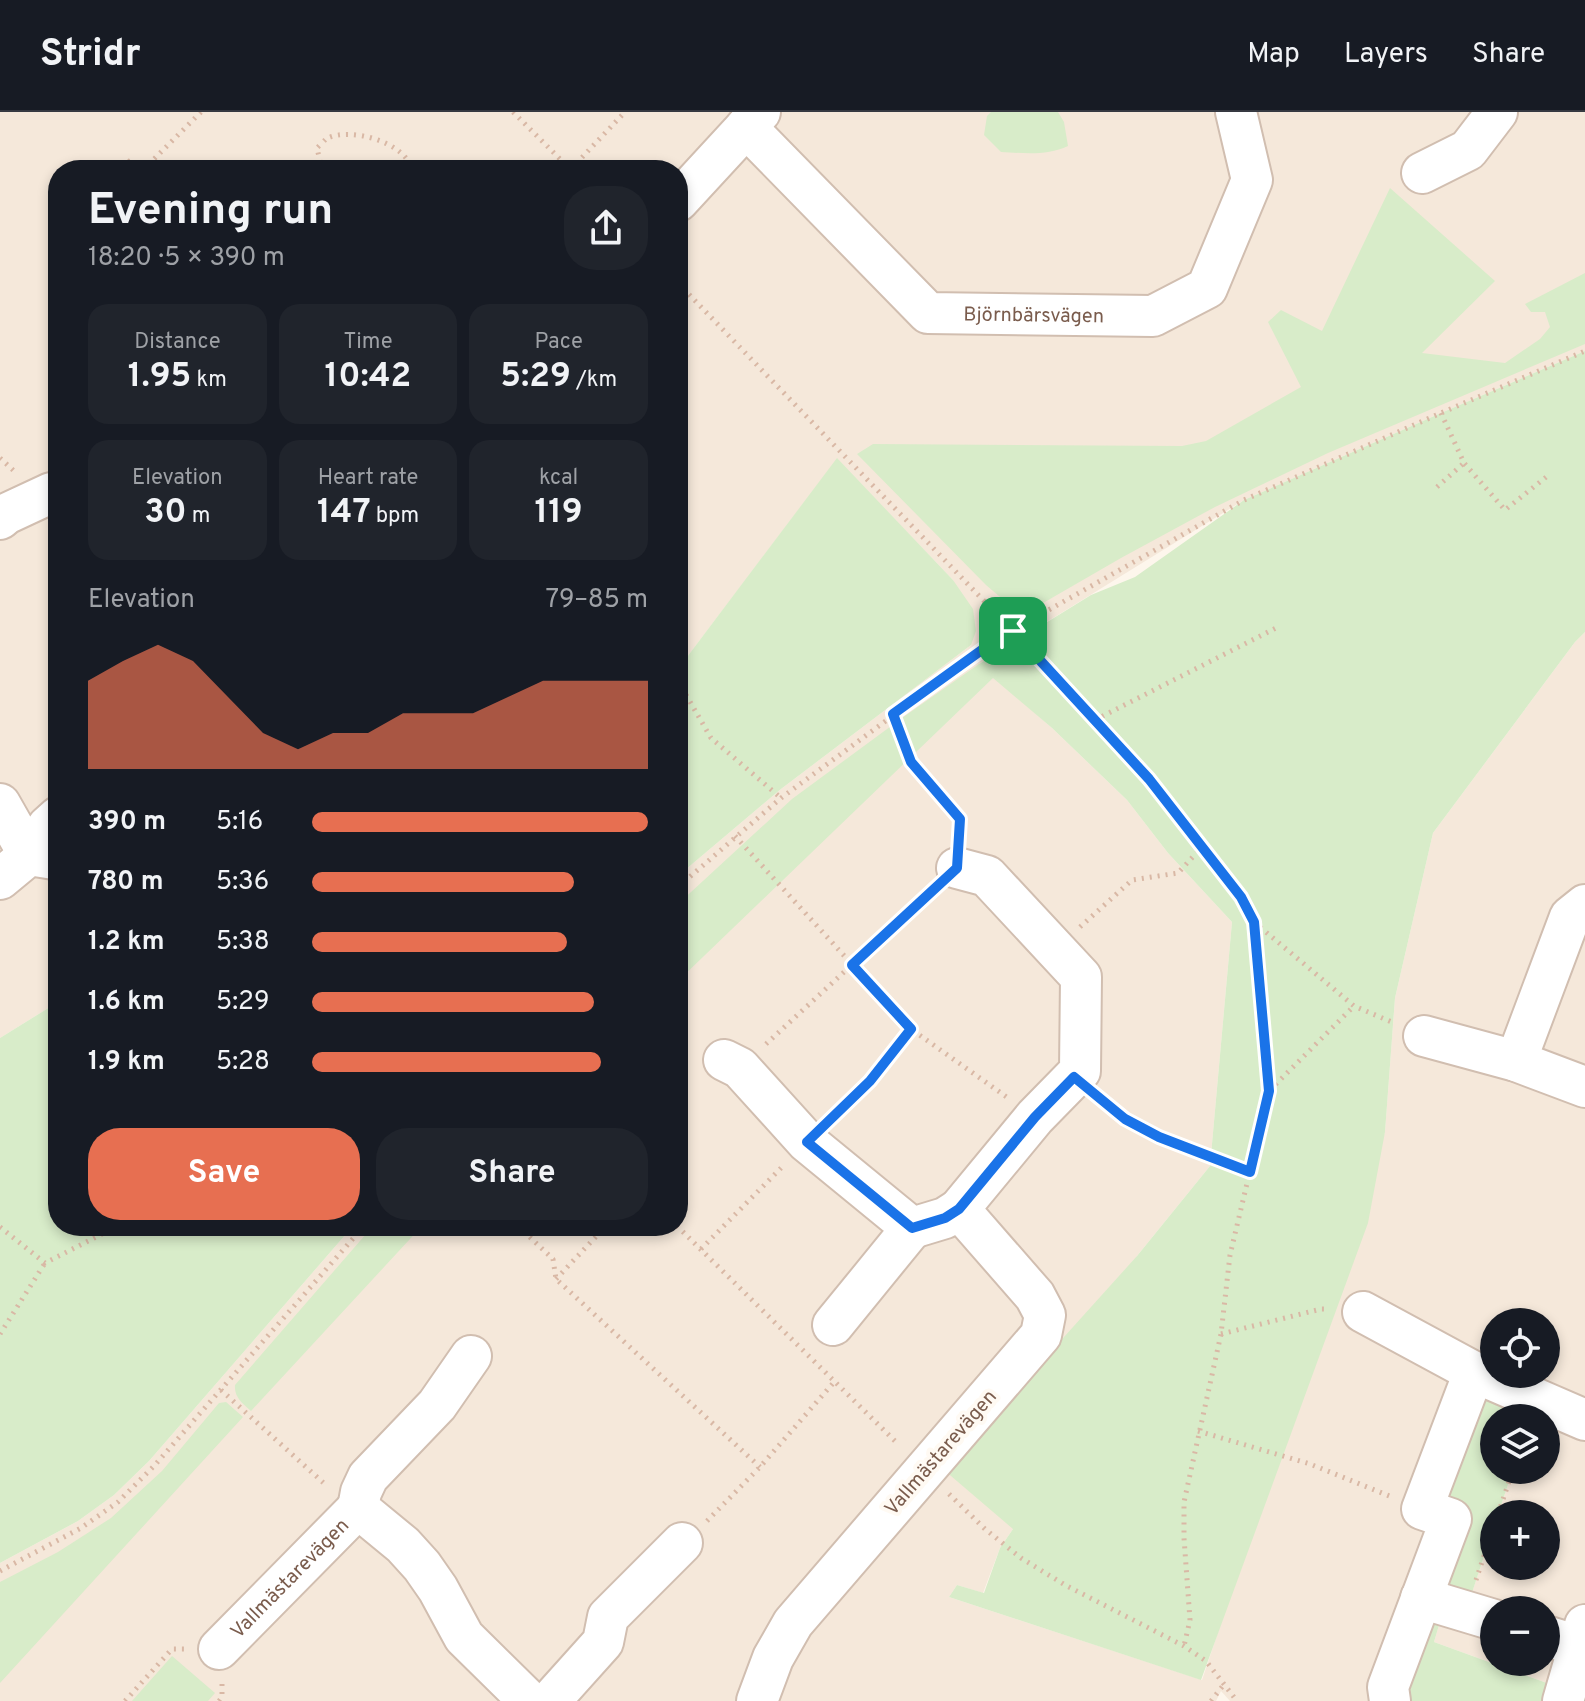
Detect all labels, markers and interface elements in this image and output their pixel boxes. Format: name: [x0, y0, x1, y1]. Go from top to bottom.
text: Stridr: [40, 31, 140, 80]
text: Map: [1247, 37, 1300, 73]
text: Layers: [1344, 37, 1428, 73]
text: Share: [1472, 37, 1545, 73]
text: Evening run: [88, 184, 333, 240]
button: share: [564, 186, 648, 270]
text: 18:20 · 5 × 390 m: [88, 242, 285, 275]
street label: Björnbärsvägen: [963, 302, 1104, 330]
text: Distance: [134, 329, 221, 356]
text: Time: [343, 329, 393, 356]
text: Pace: [534, 329, 583, 356]
text: 1.95: [128, 356, 191, 399]
text: 10:42: [325, 356, 411, 399]
text: 5:29: [500, 356, 571, 399]
text: km: [191, 367, 227, 394]
text: /km: [571, 367, 617, 394]
text: Elevation: [132, 465, 223, 492]
text: Heart rate: [318, 465, 418, 492]
text: kcal: [539, 465, 578, 492]
text: 30: [144, 492, 187, 535]
text: 147: [317, 492, 371, 535]
text: 119: [535, 492, 583, 535]
text: m: [187, 503, 210, 530]
text: bpm: [371, 503, 419, 530]
text: Elevation: [88, 584, 195, 617]
text: 79–85 m: [545, 584, 648, 617]
pin: [979, 597, 1047, 665]
icon: arrive: [991, 609, 1035, 653]
text: 390 m: [88, 806, 166, 839]
text: 5:16: [216, 806, 263, 839]
text: 780 m: [88, 866, 164, 899]
text: 5:36: [216, 866, 269, 899]
text: 1.2 km: [88, 926, 165, 959]
text: 5:38: [216, 926, 270, 959]
text: 1.6 km: [88, 986, 165, 1019]
text: 5:29: [216, 986, 269, 1019]
text: 1.9 km: [88, 1046, 165, 1079]
text: 5:28: [216, 1046, 270, 1079]
button: Save: [88, 1128, 360, 1220]
button: Share: [376, 1128, 648, 1220]
map controls: [1480, 1308, 1560, 1676]
button: locate: [1480, 1308, 1560, 1388]
street label: Vallmästarevägen: [880, 1385, 1003, 1522]
button: layers: [1480, 1404, 1560, 1484]
button: +: [1480, 1500, 1560, 1580]
street label: Vallmästarevägen: [226, 1513, 356, 1645]
button: −: [1480, 1596, 1560, 1676]

